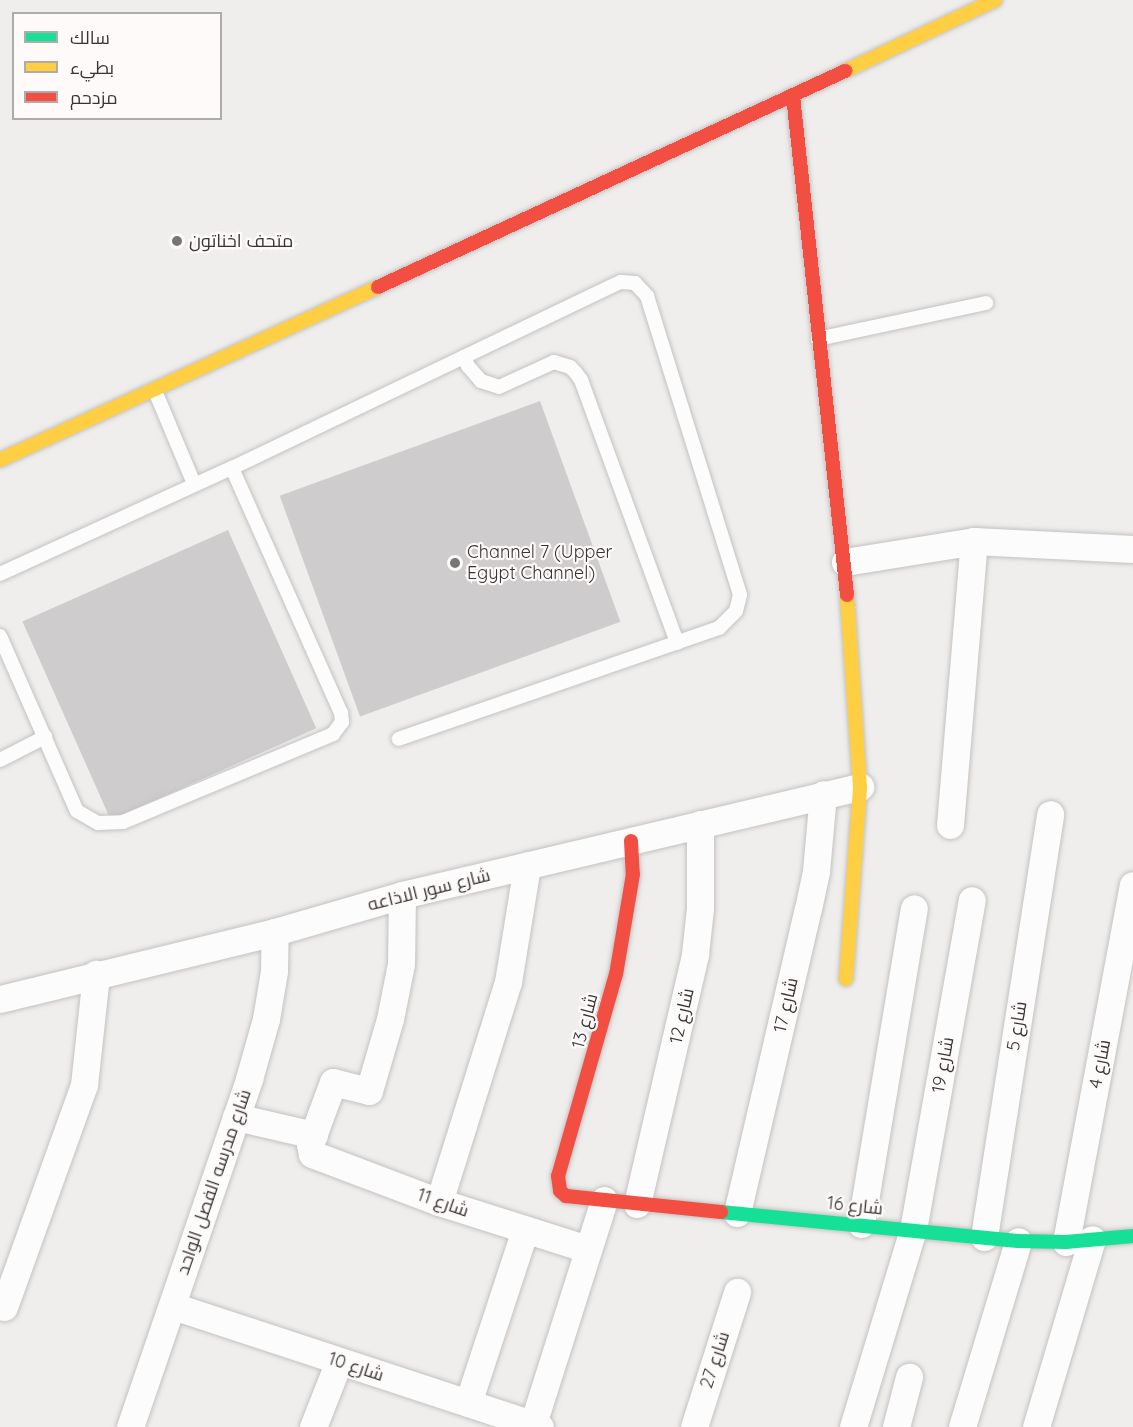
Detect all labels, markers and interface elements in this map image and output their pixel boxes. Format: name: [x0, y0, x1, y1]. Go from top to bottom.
legend: [12, 12, 222, 120]
text: سالك: [70, 26, 110, 49]
text: بطيء: [70, 56, 114, 79]
text: مزدحم: [70, 86, 118, 109]
place label: متحف اخناتون: [189, 230, 293, 252]
marker: متحف اخناتون: [170, 234, 184, 248]
place label: Channel 7 (Upper Egypt Channel): [467, 542, 613, 584]
marker: Channel 7 (Upper Egypt Channel): [448, 556, 462, 570]
street label: شارع سور الاذاعه: [365, 864, 493, 916]
street label: شارع 17: [769, 975, 803, 1035]
street label: شارع 12: [665, 986, 699, 1046]
street label: شارع 13: [567, 991, 603, 1051]
street label: شارع 5: [1002, 1000, 1032, 1052]
street label: شارع 19: [927, 1035, 959, 1095]
street label: شارع 4: [1085, 1038, 1115, 1090]
street label: شارع مدرسه الفصل الواحد: [172, 1086, 256, 1278]
street label: شارع 11: [414, 1184, 472, 1222]
street label: شارع 16: [826, 1192, 884, 1220]
street label: شارع 27: [696, 1329, 734, 1391]
street label: شارع 10: [325, 1348, 387, 1386]

